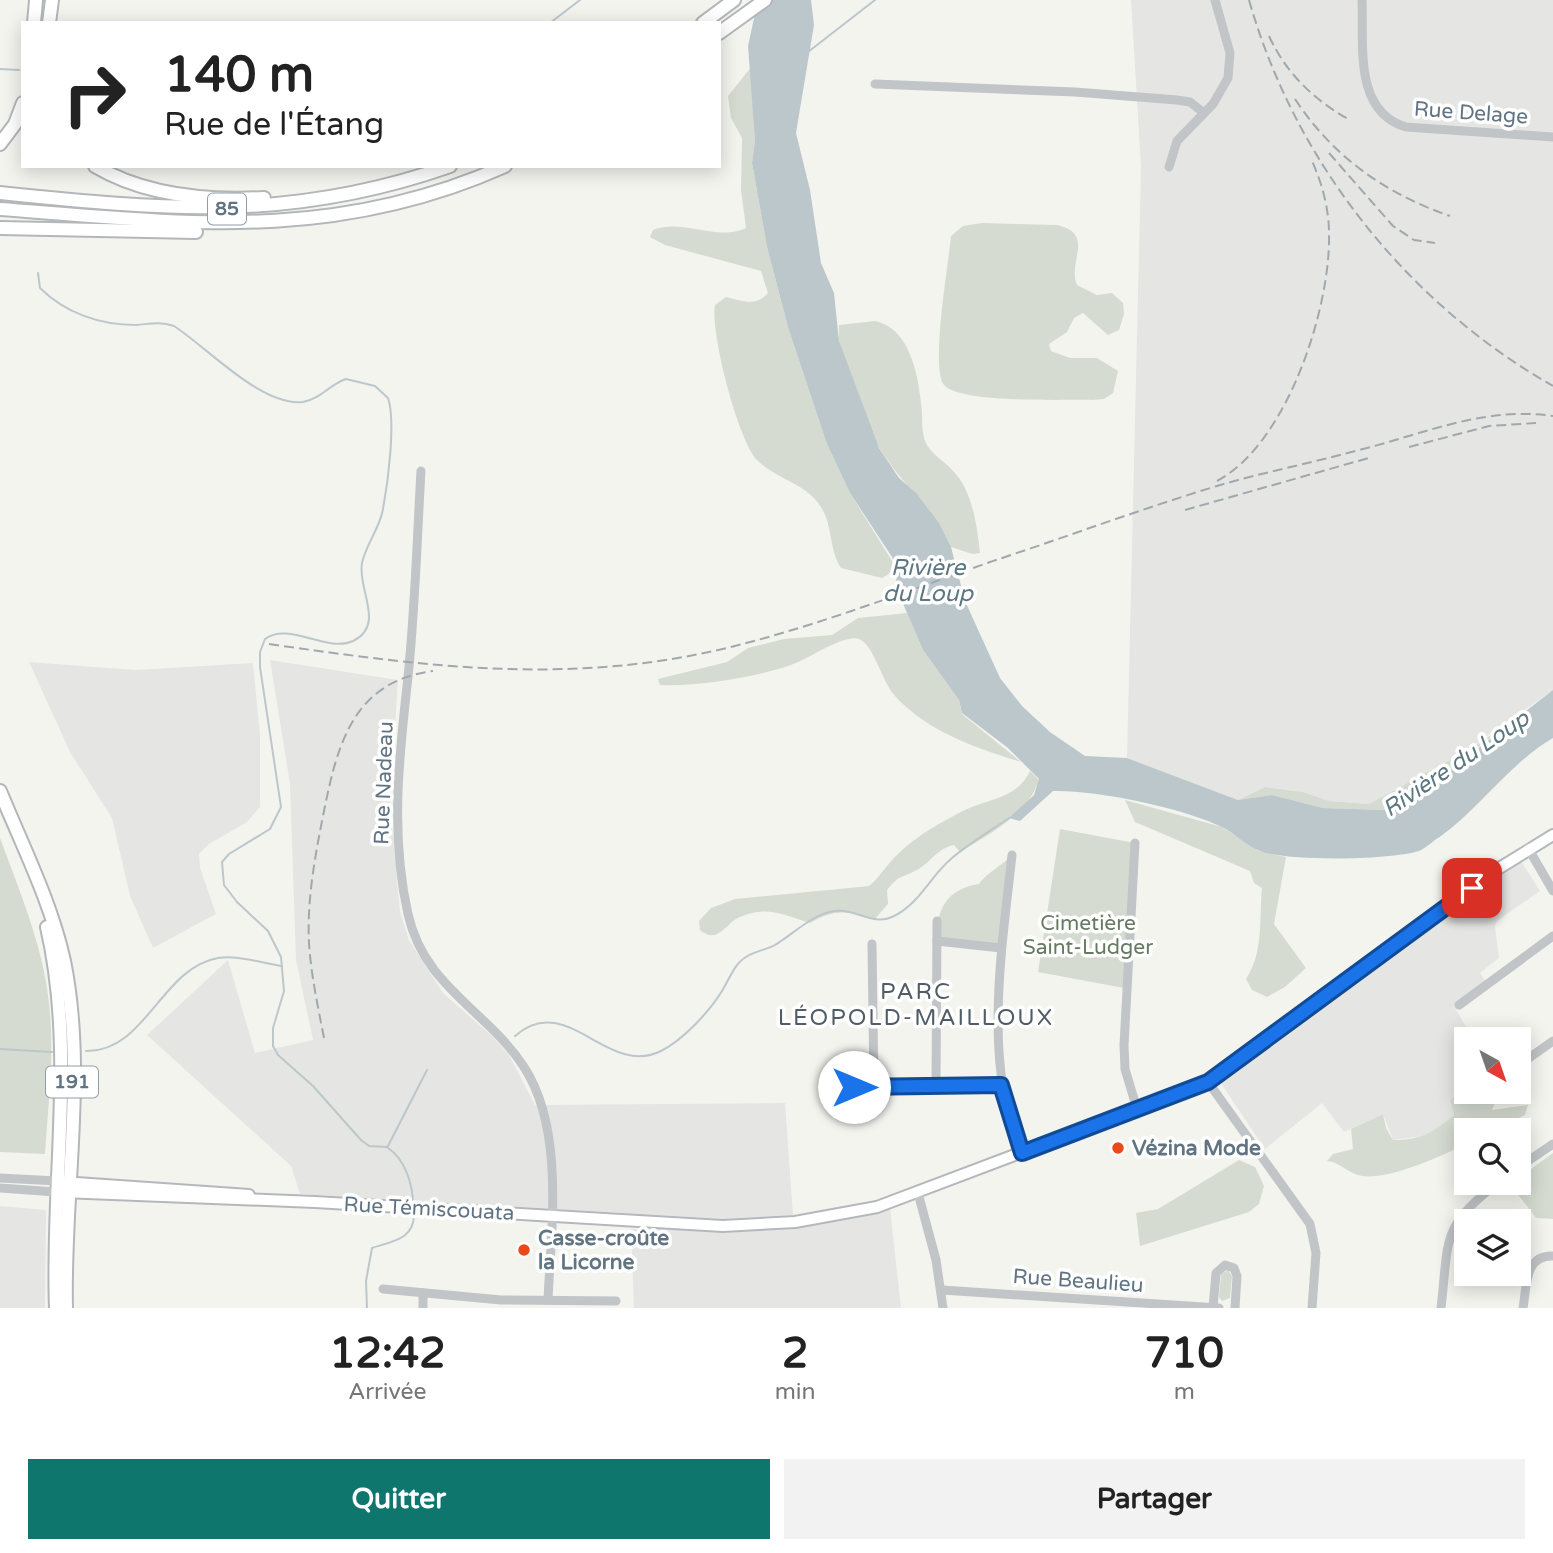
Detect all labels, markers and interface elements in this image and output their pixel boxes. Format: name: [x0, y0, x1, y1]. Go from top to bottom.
text: 140 m: [164, 46, 314, 105]
icon: right: [49, 49, 140, 140]
street label: Rue Delage: [1413, 97, 1529, 129]
text: Rue de l'Étang: [164, 106, 384, 144]
road number: 85: [208, 194, 246, 224]
water label: Rivière du Loup: [883, 554, 975, 608]
water label: Rivière du Loup: [1377, 704, 1536, 823]
street label: Rue Nadeau: [369, 721, 399, 845]
pin: [1442, 858, 1502, 918]
icon: arrive: [1453, 869, 1491, 907]
park label: Cimetière Saint-Ludger: [1023, 911, 1153, 960]
district label: PARC LÉOPOLD-MAILLOUX: [778, 978, 1054, 1032]
north arrow: [1454, 1027, 1531, 1104]
map controls: [1454, 1027, 1531, 1286]
position arrow: [817, 1050, 891, 1124]
road number: 191: [46, 1066, 98, 1098]
button: search: [1454, 1118, 1531, 1195]
place label: Vézina Mode: [1132, 1136, 1261, 1161]
marker: Vézina Mode: [1110, 1140, 1126, 1156]
street label: Rue Témiscouata: [343, 1192, 515, 1226]
button: layers: [1454, 1209, 1531, 1286]
place label: Casse-croûte la Licorne: [538, 1226, 669, 1275]
marker: Casse-croûte la Licorne: [516, 1242, 532, 1258]
street label: Rue Beaulieu: [1012, 1264, 1144, 1298]
text: 12:42: [329, 1328, 446, 1379]
text: 2: [782, 1328, 808, 1379]
text: 710: [1145, 1328, 1224, 1379]
text: Arrivée: [348, 1378, 427, 1406]
text: min: [775, 1378, 816, 1406]
text: m: [1174, 1378, 1195, 1406]
button: Quitter: [28, 1459, 770, 1539]
button: Partager: [784, 1459, 1525, 1539]

